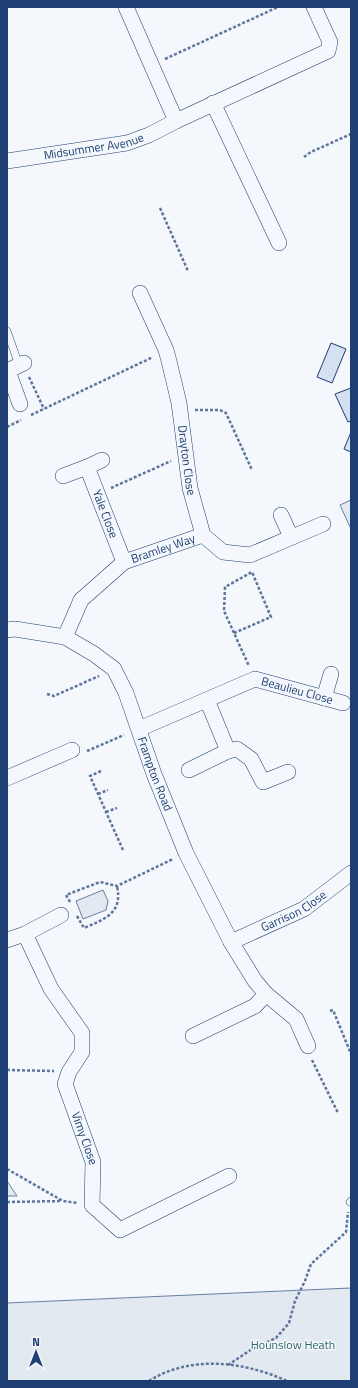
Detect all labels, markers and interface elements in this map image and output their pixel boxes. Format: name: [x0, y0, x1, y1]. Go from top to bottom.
street label: Midsummer Avenue: [42, 128, 146, 164]
street label: Drayton Close: [173, 424, 202, 498]
street label: Yale Close: [88, 487, 124, 541]
street label: Bramley Way: [128, 528, 198, 568]
street label: Beaulieu Close: [259, 671, 335, 709]
street label: Frampton Road: [133, 734, 178, 814]
street label: Garrison Close: [258, 885, 330, 936]
street label: Vimy Close: [67, 1109, 103, 1168]
north arrow: [16, 1332, 56, 1372]
text: N: [32, 1334, 40, 1350]
park label: Hounslow Heath: [251, 1335, 335, 1354]

